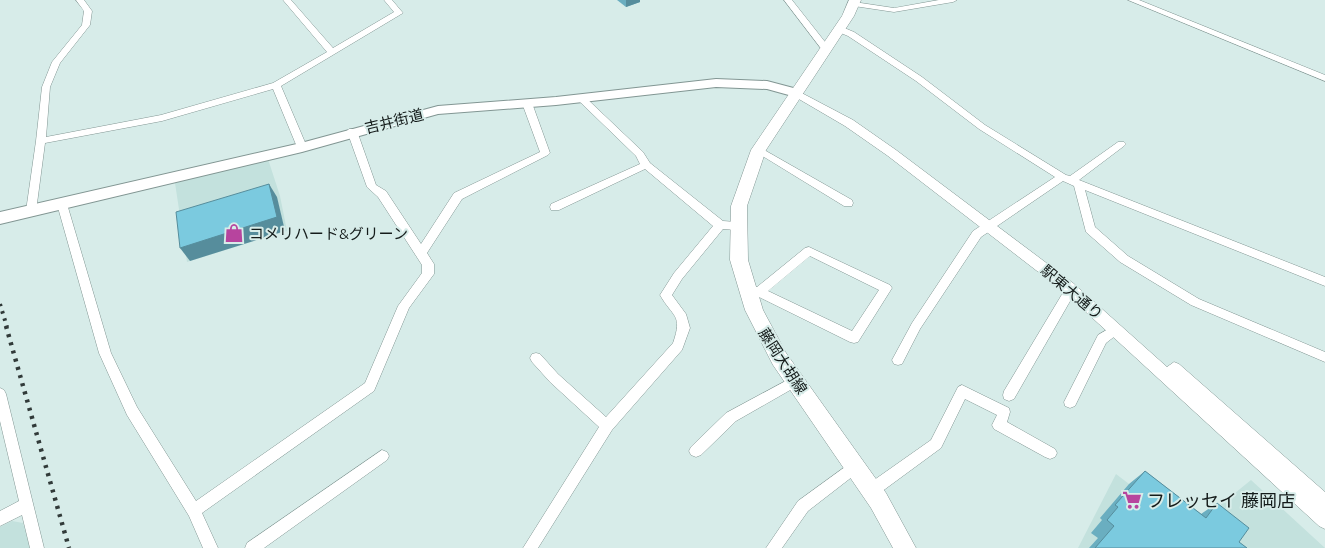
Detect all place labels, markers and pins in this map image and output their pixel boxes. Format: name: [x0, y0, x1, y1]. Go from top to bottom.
shop icon: コメリハード&グリーン: [223, 222, 245, 244]
place label: コメリハード&グリーン: [249, 225, 408, 242]
supermarket icon: フレッセイ 藤岡店: [1121, 489, 1143, 511]
place label: フレッセイ 藤岡店: [1147, 490, 1295, 510]

